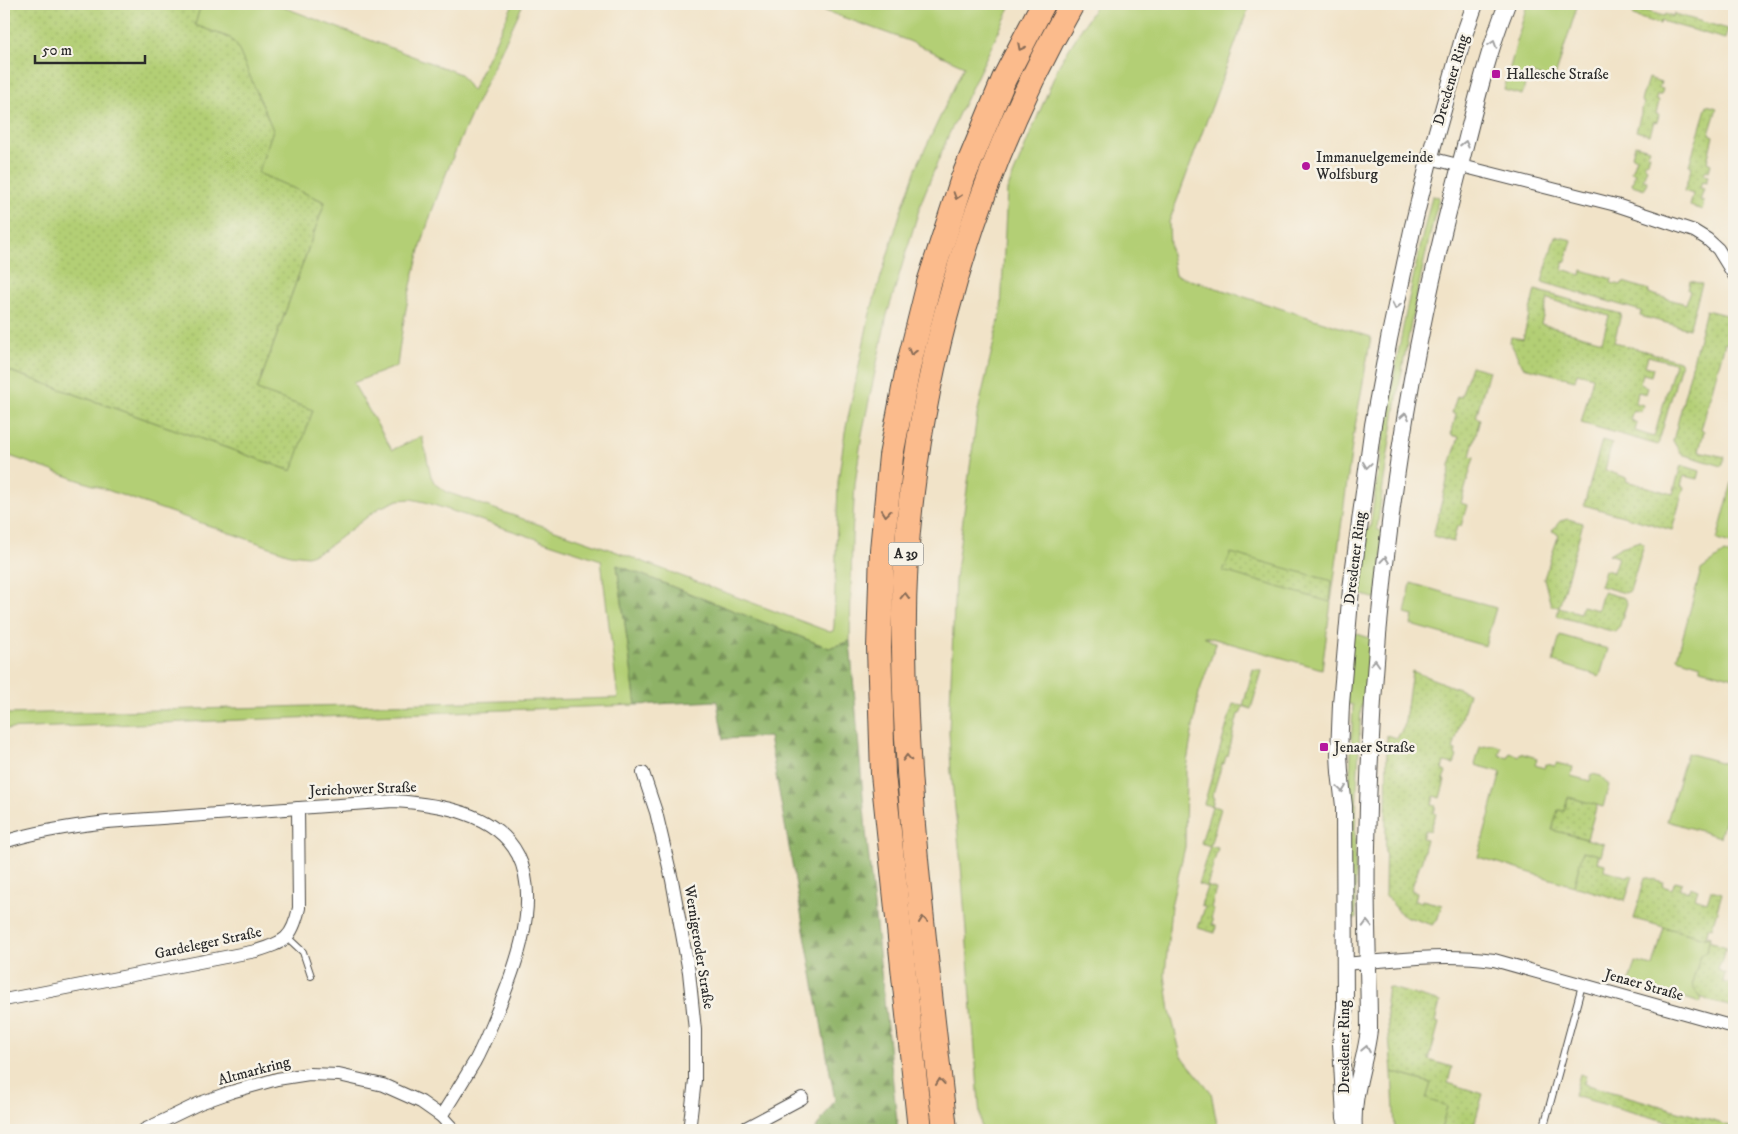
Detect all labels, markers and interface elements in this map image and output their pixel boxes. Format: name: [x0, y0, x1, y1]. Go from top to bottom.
scale bar: [35, 32, 145, 64]
street label: Dresdener Ring: [1429, 32, 1473, 128]
one-way arrow: [1487, 40, 1497, 49]
text: 50 m: [42, 41, 72, 60]
one-way arrow: [1017, 42, 1027, 51]
place label: Hallesche Straße: [1506, 65, 1609, 84]
marker: Hallesche Straße: [1490, 68, 1502, 80]
one-way arrow: [1459, 139, 1470, 148]
place label: Immanuelgemeinde Wolfsburg: [1315, 148, 1433, 184]
marker: Immanuelgemeinde Wolfsburg: [1300, 160, 1312, 172]
one-way arrow: [953, 192, 963, 200]
one-way arrow: [1391, 301, 1402, 310]
one-way arrow: [907, 348, 918, 357]
one-way arrow: [1400, 411, 1410, 420]
one-way arrow: [1362, 462, 1373, 470]
one-way arrow: [881, 509, 892, 517]
street label: Dresdener Ring: [1340, 510, 1370, 606]
road number: A 39: [888, 542, 924, 566]
one-way arrow: [1379, 556, 1390, 564]
one-way arrow: [900, 592, 910, 600]
one-way arrow: [1370, 659, 1381, 667]
place label: Jenaer Straße: [1332, 738, 1415, 757]
marker: Jenaer Straße: [1318, 741, 1330, 753]
one-way arrow: [902, 754, 912, 762]
street label: Jerichower Straße: [307, 778, 417, 800]
one-way arrow: [1336, 786, 1347, 794]
street label: Wernigeroder Straße: [680, 883, 718, 1010]
one-way arrow: [918, 916, 929, 924]
one-way arrow: [1362, 919, 1372, 927]
street label: Gardeleger Straße: [153, 922, 263, 964]
street label: Jenaer Straße: [1601, 964, 1686, 1005]
street label: Dresdener Ring: [1335, 1000, 1354, 1094]
one-way arrow: [1361, 1044, 1371, 1053]
street label: Altmarkring: [216, 1052, 293, 1090]
one-way arrow: [935, 1077, 946, 1085]

